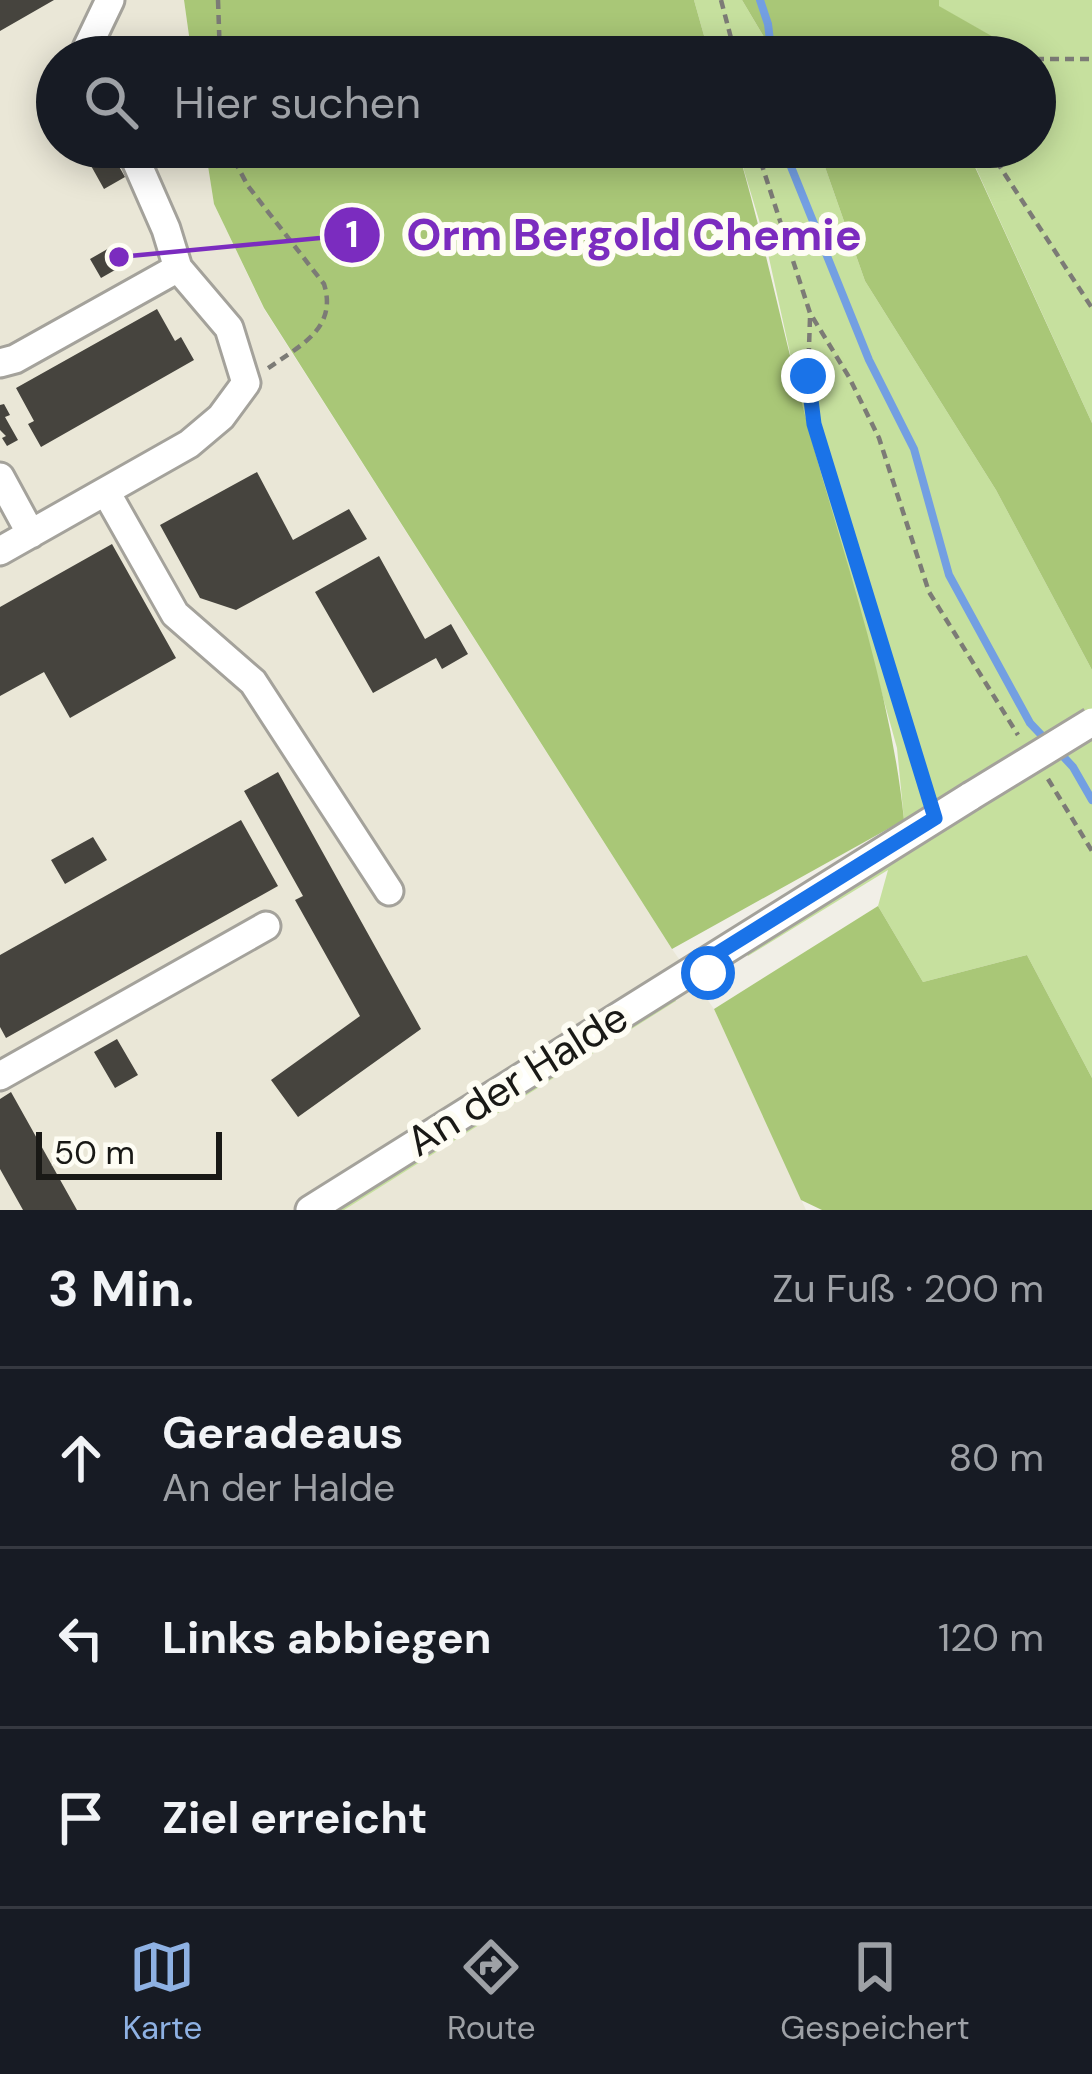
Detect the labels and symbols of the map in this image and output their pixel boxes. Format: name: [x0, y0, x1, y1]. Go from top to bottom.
callout: Orm Bergold Chemie: [322, 194, 886, 275]
text: Orm Bergold Chemie: [406, 205, 862, 264]
text: 1: [345, 211, 359, 258]
route end: [781, 349, 835, 403]
route start: [681, 946, 735, 1000]
street label: An der Halde: [396, 989, 638, 1169]
scale bar: [36, 1126, 222, 1179]

